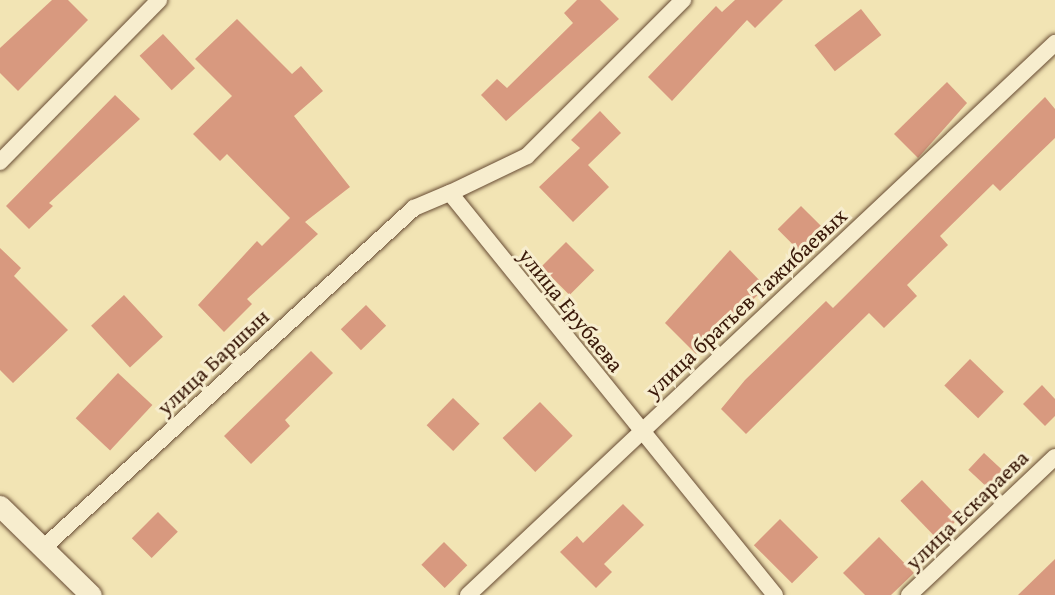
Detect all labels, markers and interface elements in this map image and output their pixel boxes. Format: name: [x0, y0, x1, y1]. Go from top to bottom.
street label: улица братьев Тажибаевых: [640, 203, 852, 403]
street label: улица Ерубаева: [513, 243, 629, 377]
street label: улица Баршын: [151, 303, 275, 421]
street label: улица Ескараева: [900, 445, 1034, 575]

